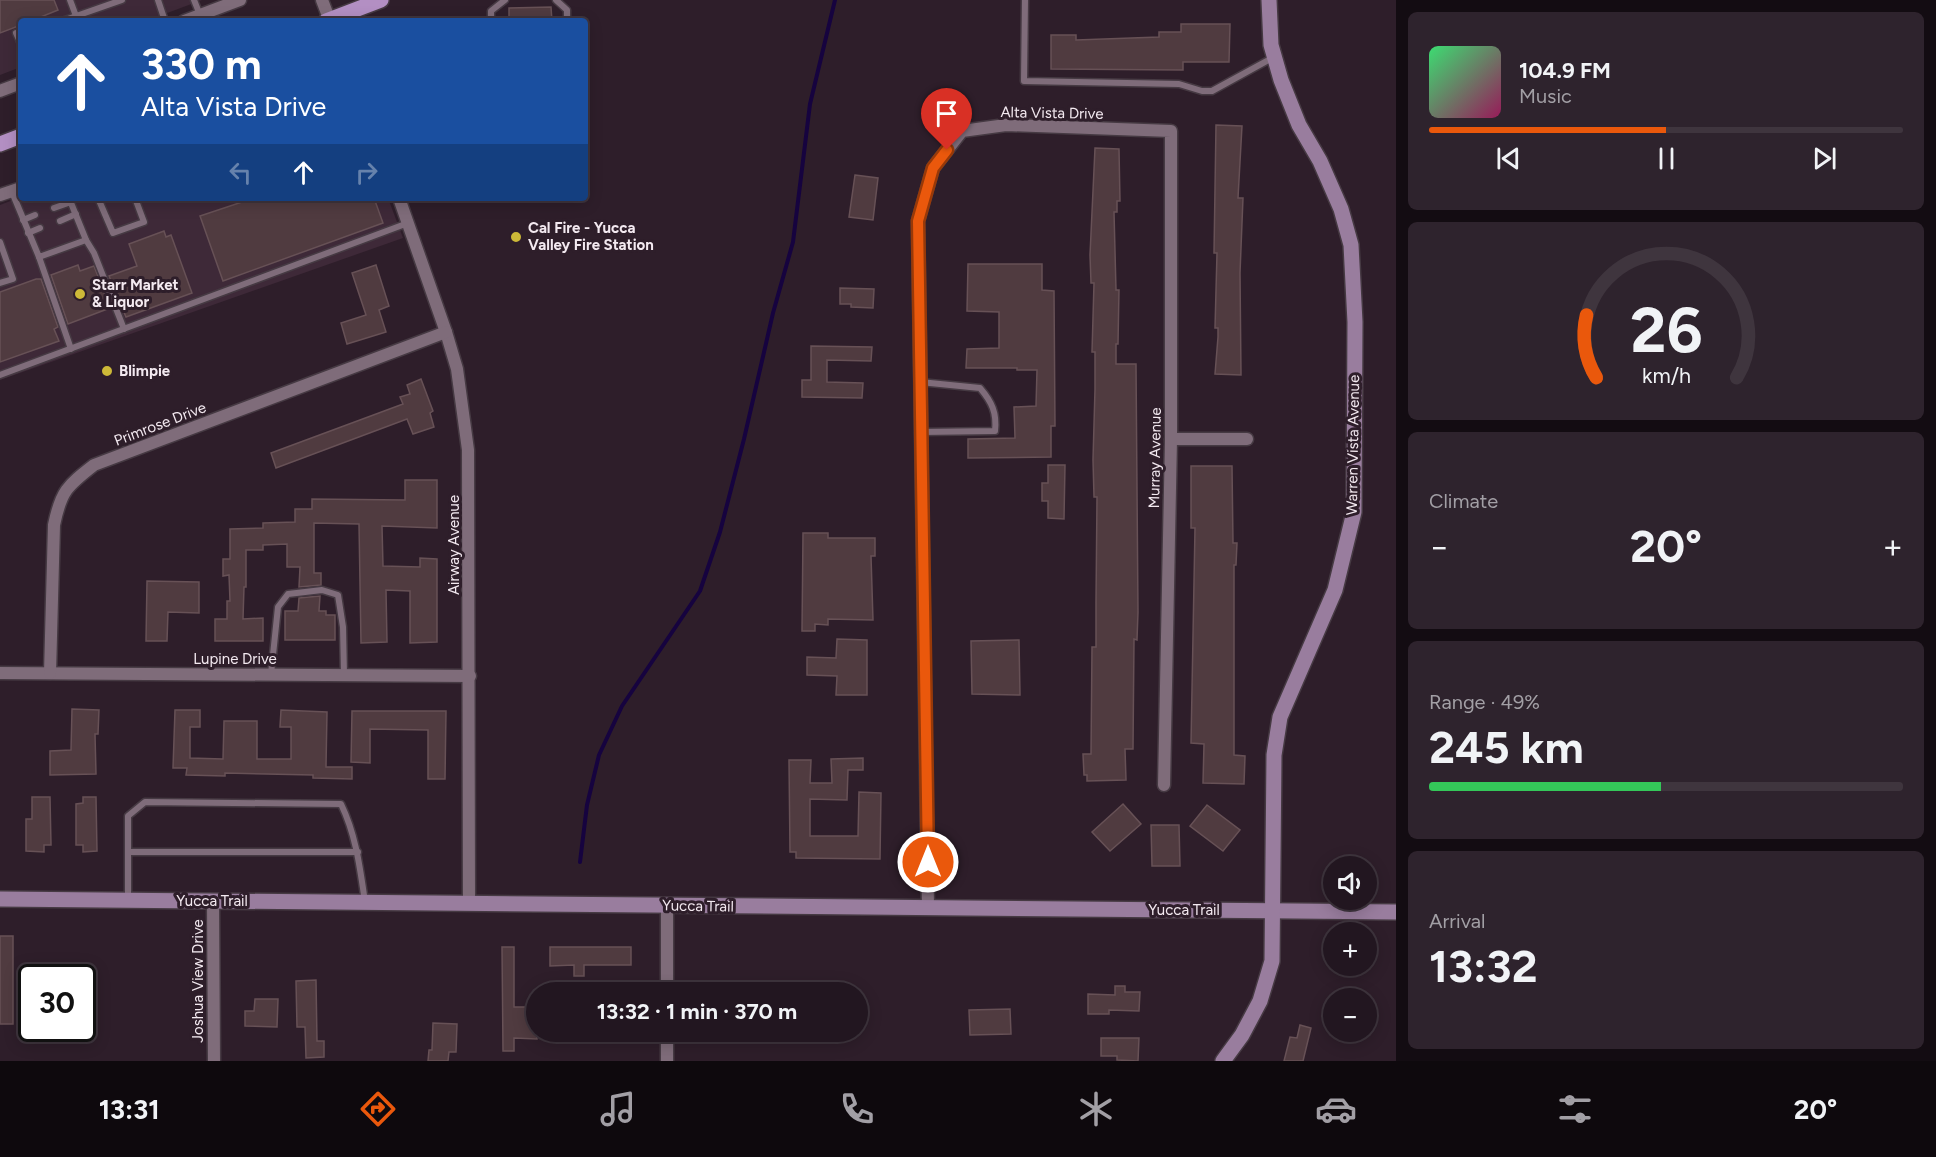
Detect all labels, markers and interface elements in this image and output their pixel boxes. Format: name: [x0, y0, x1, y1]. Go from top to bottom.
text: 330 m: [141, 39, 262, 90]
icon: ahead: [42, 42, 120, 120]
text: 104.9 FM: [1519, 57, 1611, 84]
text: Music: [1519, 84, 1572, 108]
pin: [921, 88, 972, 150]
text: Alta Vista Drive: [141, 90, 326, 123]
icon: arrive: [930, 97, 963, 130]
street label: Alta Vista Drive: [1000, 103, 1104, 123]
icon: previous: [1492, 142, 1525, 175]
icon: pause: [1650, 142, 1683, 175]
icon: next: [1808, 142, 1841, 175]
icon: left: [224, 156, 257, 189]
icon: ahead: [287, 156, 320, 189]
icon: right: [350, 156, 383, 189]
place label: Cal Fire - Yucca Valley Fire Station: [528, 219, 654, 254]
marker: Cal Fire - Yucca Valley Fire Station: [509, 230, 523, 244]
place label: Starr Market & Liquor: [92, 276, 179, 311]
marker: Starr Market & Liquor: [73, 287, 87, 301]
text: 26: [1630, 293, 1702, 368]
place label: Blimpie: [119, 362, 171, 380]
text: km/h: [1642, 363, 1690, 388]
marker: Blimpie: [100, 364, 114, 378]
street label: Warren Vista Avenue: [1343, 375, 1363, 515]
street label: Primrose Drive: [111, 398, 209, 450]
street label: Murray Avenue: [1145, 407, 1165, 509]
text: Climate: [1429, 489, 1498, 513]
street label: Airway Avenue: [445, 495, 463, 595]
text: 20°: [1630, 519, 1702, 573]
text: −: [1429, 527, 1450, 566]
text: +: [1882, 527, 1903, 566]
street label: Lupine Drive: [193, 650, 277, 668]
text: Range · 49%: [1429, 690, 1540, 714]
text: 245 km: [1429, 720, 1584, 774]
position arrow: [896, 830, 960, 894]
map controls: [1323, 856, 1377, 1042]
button: sound: [1323, 856, 1377, 910]
street label: Yucca Trail: [176, 892, 248, 910]
street label: Yucca Trail: [662, 896, 734, 916]
street label: Yucca Trail: [1148, 901, 1220, 919]
text: Arrival: [1429, 909, 1485, 933]
street label: Joshua View Drive: [189, 919, 207, 1043]
button: +: [1323, 922, 1377, 976]
text: 13:32: [1429, 939, 1538, 993]
speed limit sign: 30: [18, 964, 96, 1042]
button: −: [1323, 988, 1377, 1042]
text: 13:32 · 1 min · 370 m: [597, 998, 797, 1025]
icon: directions: [357, 1088, 399, 1130]
icon: music: [597, 1088, 639, 1130]
icon: phone: [836, 1088, 878, 1130]
icon: climate: [1075, 1088, 1117, 1130]
icon: car: [1315, 1088, 1357, 1130]
icon: filters: [1554, 1088, 1596, 1130]
text: 13:31: [99, 1093, 160, 1126]
text: 20°: [1794, 1093, 1837, 1126]

